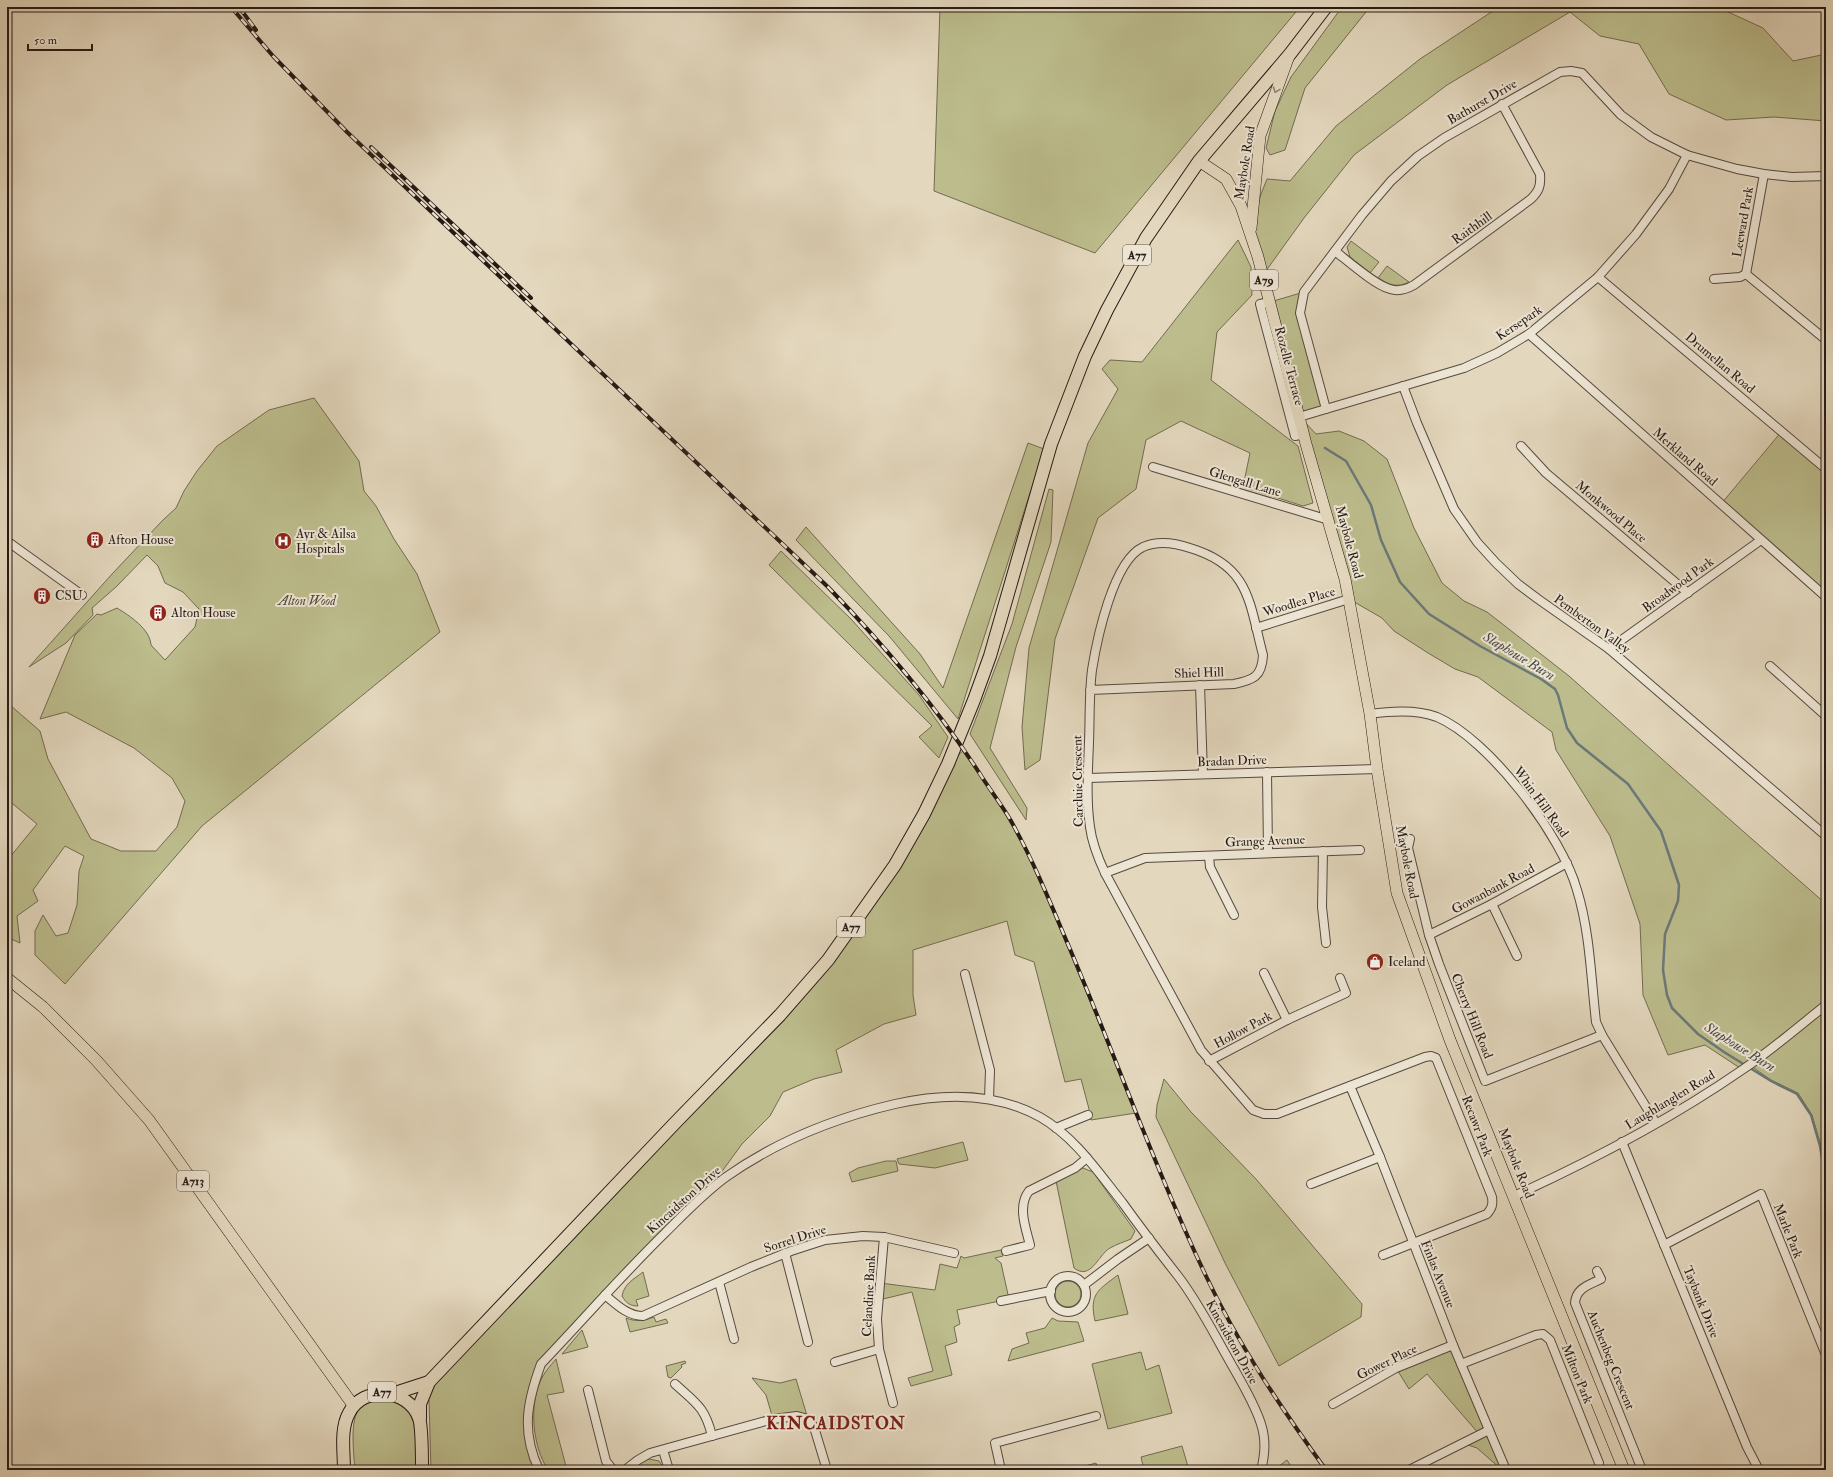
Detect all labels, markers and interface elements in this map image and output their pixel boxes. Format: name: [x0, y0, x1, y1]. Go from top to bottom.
scale bar: [28, 26, 92, 52]
text: 50 m: [34, 33, 58, 48]
street label: Bathurst Drive: [1444, 75, 1520, 128]
one-way arrow: [1273, 87, 1281, 94]
street label: Maybole Road: [1231, 124, 1260, 201]
street label: Leeward Park: [1729, 185, 1757, 258]
street label: Raithhill: [1449, 208, 1496, 248]
road number: A77: [1123, 245, 1151, 265]
road number: A79: [1250, 270, 1278, 290]
street label: Kersepark: [1493, 301, 1546, 345]
street label: Rozelle Terrace: [1271, 325, 1307, 408]
street label: Drumellan Road: [1682, 329, 1759, 397]
street label: Merkland Road: [1649, 425, 1721, 490]
street label: Glengall Lane: [1207, 463, 1283, 501]
street label: Monkwood Place: [1572, 478, 1650, 547]
street label: Maybole Road: [1331, 504, 1367, 581]
place label: Ayr & Ailsa Hospitals: [295, 526, 356, 558]
building icon: Afton House: [85, 530, 105, 550]
hospital icon: Ayr & Ailsa Hospitals: [273, 531, 293, 551]
place label: Afton House: [107, 532, 174, 548]
street label: Broadwood Park: [1639, 553, 1717, 616]
street label: Woodlea Place: [1260, 583, 1338, 621]
building icon: CSU: [32, 586, 52, 606]
place label: CSU: [55, 588, 83, 604]
street label: Pemberton Valley: [1550, 591, 1634, 658]
park label: Alton Wood: [276, 593, 337, 609]
building icon: Alton House: [148, 603, 168, 623]
place label: Alton House: [170, 605, 236, 621]
water label: Slaphouse Burn: [1479, 627, 1558, 684]
street label: Shiel Hill: [1174, 664, 1225, 682]
street label: Carcluie Crescent: [1069, 735, 1087, 827]
street label: Bradan Drive: [1197, 752, 1268, 770]
street label: Whin Hill Road: [1509, 763, 1572, 841]
street label: Maybole Road: [1391, 824, 1422, 901]
street label: Grange Avenue: [1225, 832, 1306, 850]
street label: Gowanbank Road: [1449, 860, 1538, 918]
road number: A77: [837, 917, 865, 937]
shop icon: Iceland: [1365, 952, 1385, 972]
place label: Iceland: [1388, 954, 1426, 970]
street label: Cherry Hill Road: [1447, 971, 1497, 1062]
street label: Hollow Park: [1211, 1008, 1276, 1052]
water label: Slaphouse Burn: [1701, 1018, 1779, 1076]
street label: Laughlanglen Road: [1622, 1067, 1718, 1133]
street label: Recawr Park: [1458, 1093, 1496, 1160]
street label: Maybole Road: [1494, 1125, 1538, 1202]
street label: Kincaidston Drive: [644, 1162, 725, 1237]
road number: A713: [177, 1171, 209, 1191]
street label: Marle Park: [1770, 1201, 1807, 1261]
street label: Sorrel Drive: [762, 1221, 829, 1257]
street label: Finlas Avenue: [1417, 1238, 1459, 1311]
street label: Celandine Bank: [859, 1254, 879, 1337]
street label: Taybank Drive: [1678, 1264, 1723, 1341]
street label: Kincaidston Drive: [1202, 1297, 1262, 1387]
street label: Auchenbeg Crescent: [1583, 1307, 1638, 1412]
street label: Gower Place: [1354, 1340, 1420, 1383]
street label: Milton Park: [1558, 1342, 1596, 1407]
road number: A77: [368, 1382, 396, 1402]
district label: KINCAIDSTON: [766, 1413, 906, 1434]

